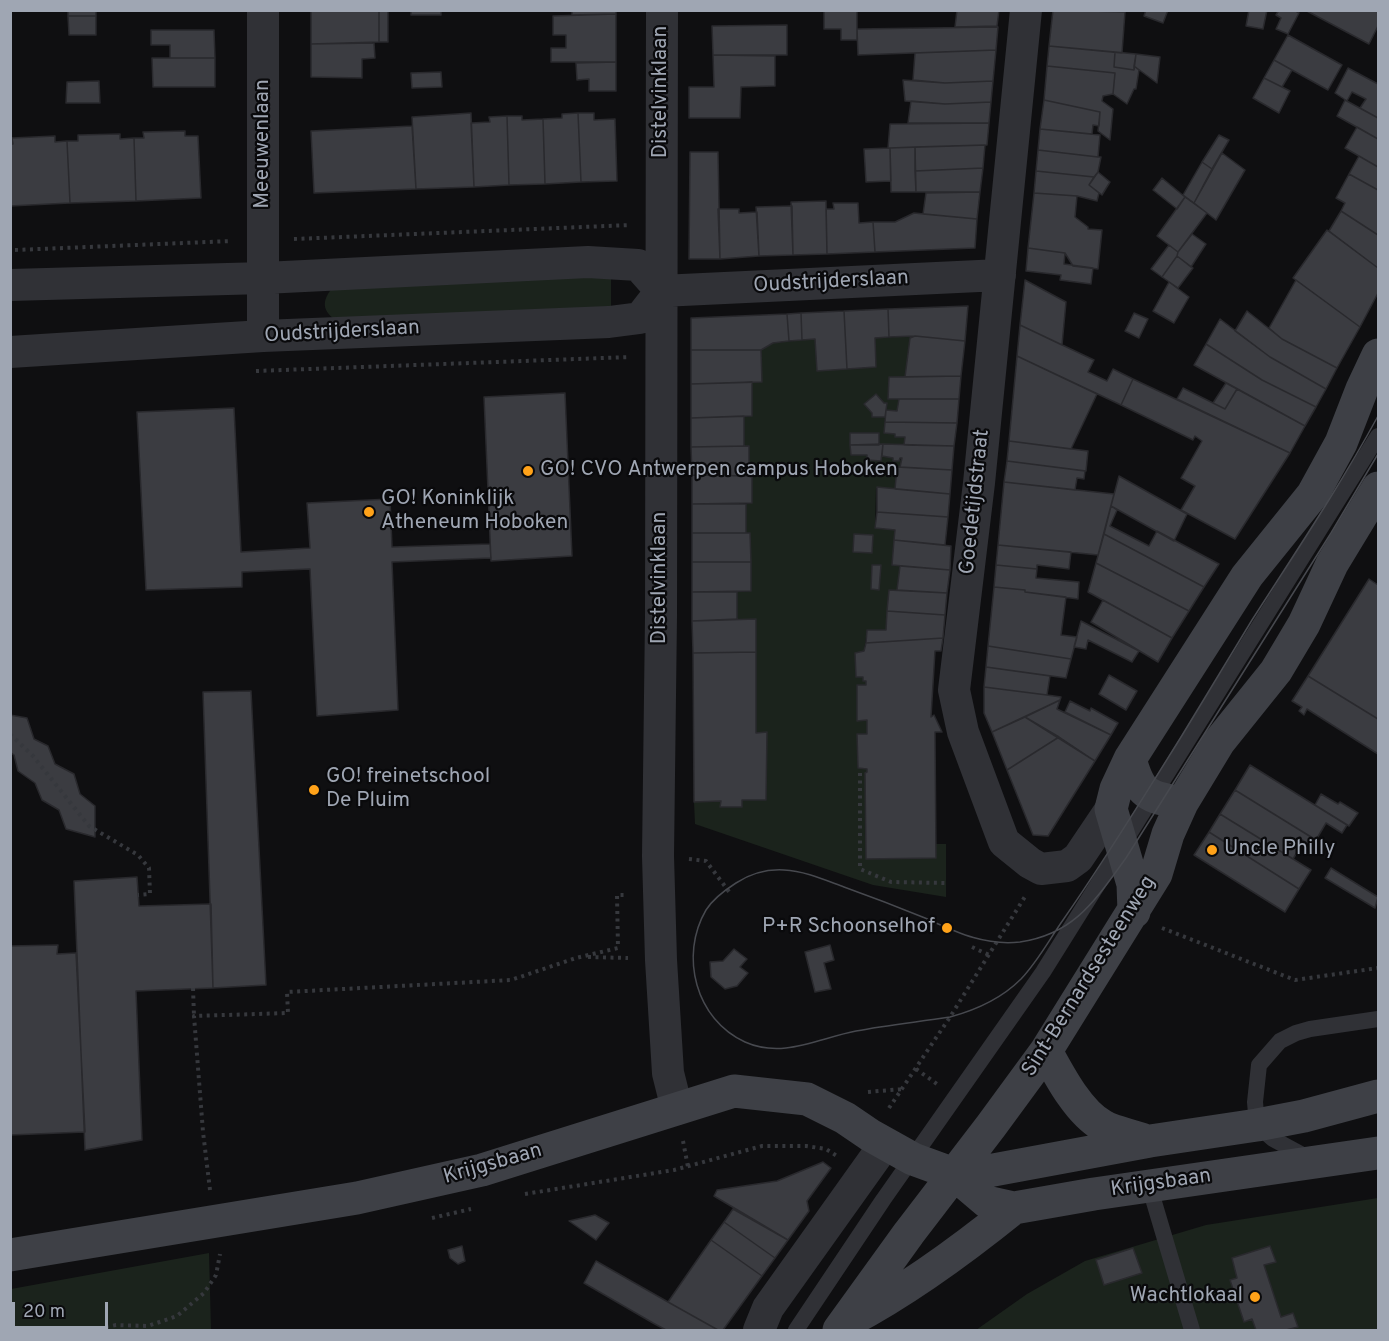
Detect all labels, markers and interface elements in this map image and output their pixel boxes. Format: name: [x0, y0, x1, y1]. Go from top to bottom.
street label: Distelvinklaan: [649, 26, 675, 158]
street label: Meeuwenlaan: [251, 79, 277, 209]
street label: Oudstrijderslaan: [753, 266, 909, 300]
street label: Oudstrijderslaan: [264, 316, 420, 350]
street label: Goedetijdstraat: [956, 428, 996, 576]
place label: GO! CVO Antwerpen campus Hoboken: [540, 458, 898, 484]
marker: GO! CVO Antwerpen campus Hoboken: [521, 464, 535, 478]
place label: GO! Koninklijk Atheneum Hoboken: [381, 487, 568, 537]
marker: GO! Koninklijk Atheneum Hoboken: [362, 505, 376, 519]
street label: Distelvinklaan: [648, 512, 674, 644]
place label: GO! freinetschool De Pluim: [326, 765, 490, 815]
marker: GO! freinetschool De Pluim: [307, 783, 321, 797]
place label: Uncle Philly: [1224, 837, 1335, 863]
marker: Uncle Philly: [1205, 843, 1219, 857]
street label: Sint-Bernardsesteenweg: [1018, 872, 1162, 1082]
place label: P+R Schoonselhof: [762, 915, 935, 941]
marker: P+R Schoonselhof: [940, 921, 954, 935]
street label: Krijgsbaan: [441, 1139, 545, 1191]
street label: Krijgsbaan: [1109, 1164, 1213, 1204]
place label: Wachtlokaal: [1129, 1284, 1243, 1310]
scale bar: [15, 1290, 111, 1328]
marker: Wachtlokaal: [1248, 1290, 1262, 1304]
text: 20 m: [23, 1301, 65, 1324]

